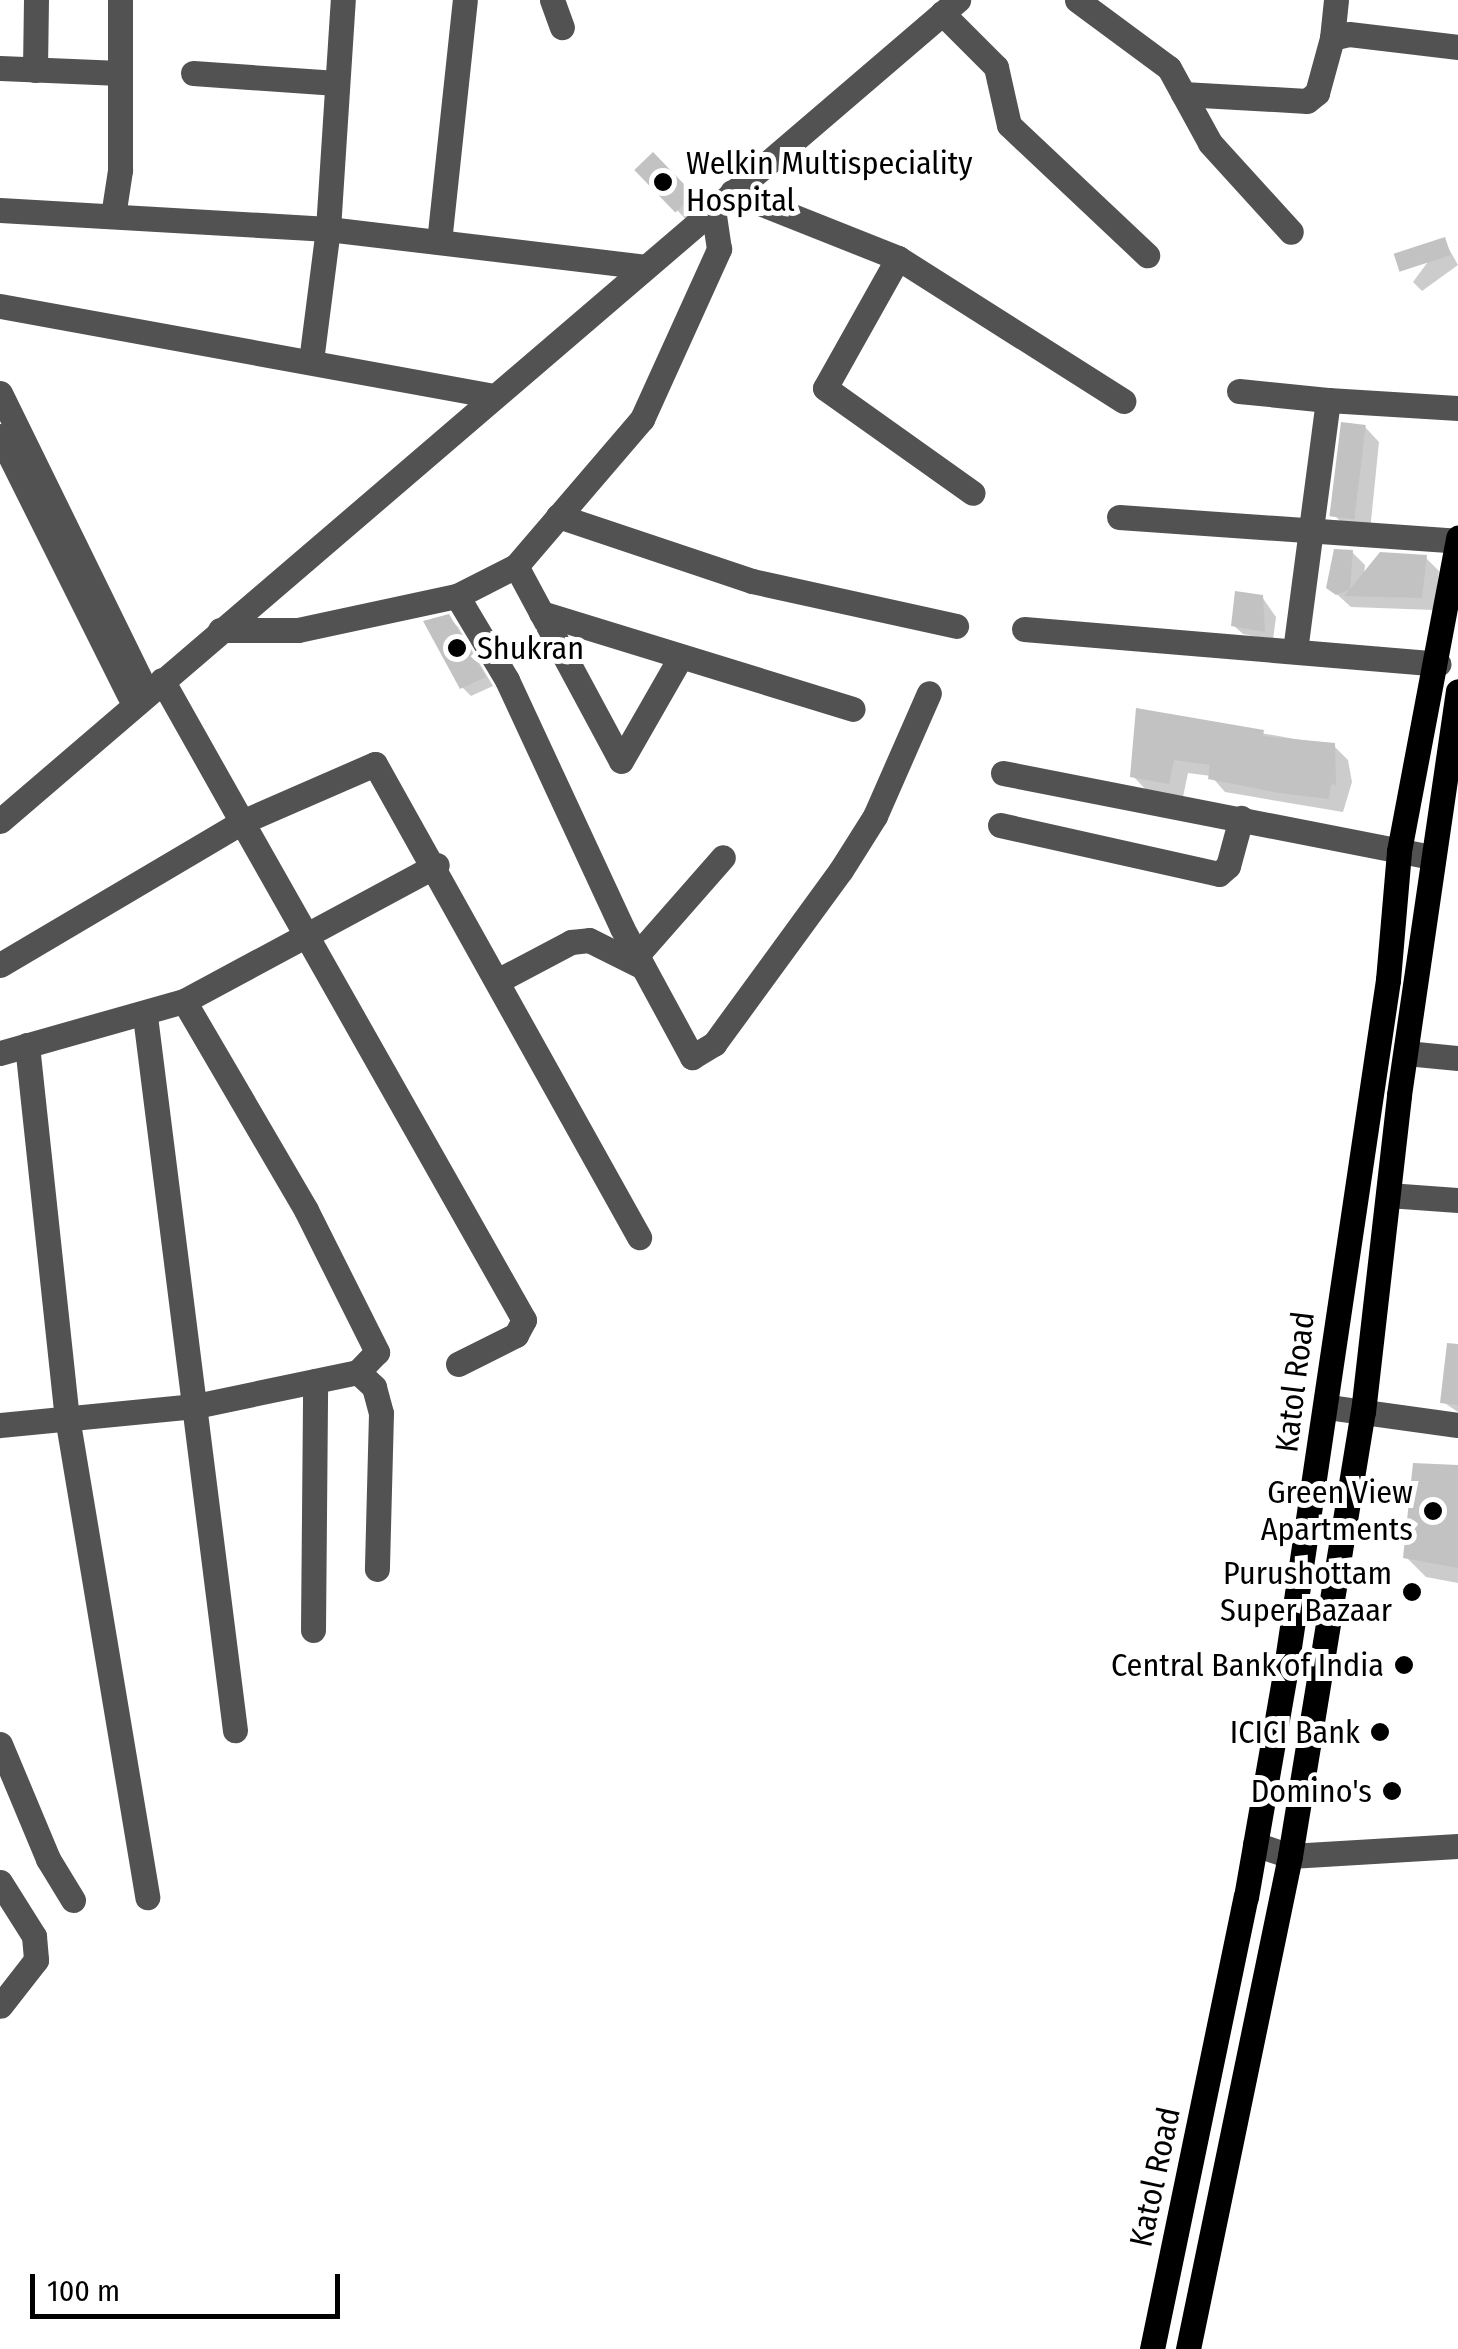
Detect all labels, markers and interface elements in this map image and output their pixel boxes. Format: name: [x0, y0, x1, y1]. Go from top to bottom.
place label: Welkin Multispeciality Hospital: [686, 145, 972, 220]
marker: Welkin Multispeciality Hospital: [650, 169, 676, 195]
place label: Shukran: [477, 629, 584, 667]
marker: Shukran: [446, 637, 468, 659]
street label: Katol Road: [1267, 1309, 1323, 1455]
place label: Green View Apartments: [1261, 1474, 1413, 1549]
marker: Green View Apartments: [1422, 1500, 1444, 1522]
place label: Purushottam Super Bazaar: [1220, 1555, 1392, 1630]
marker: Purushottam Super Bazaar: [1401, 1581, 1423, 1603]
place label: Central Bank of India: [1111, 1646, 1384, 1684]
marker: Central Bank of India: [1393, 1654, 1415, 1676]
place label: ICICI Bank: [1230, 1713, 1360, 1751]
marker: ICICI Bank: [1369, 1721, 1391, 1743]
place label: Domino's: [1251, 1772, 1372, 1810]
marker: Domino's: [1381, 1780, 1403, 1802]
street label: Katol Road: [1122, 2104, 1188, 2250]
scale bar: [35, 2254, 345, 2316]
text: 100 m: [47, 2273, 120, 2309]

